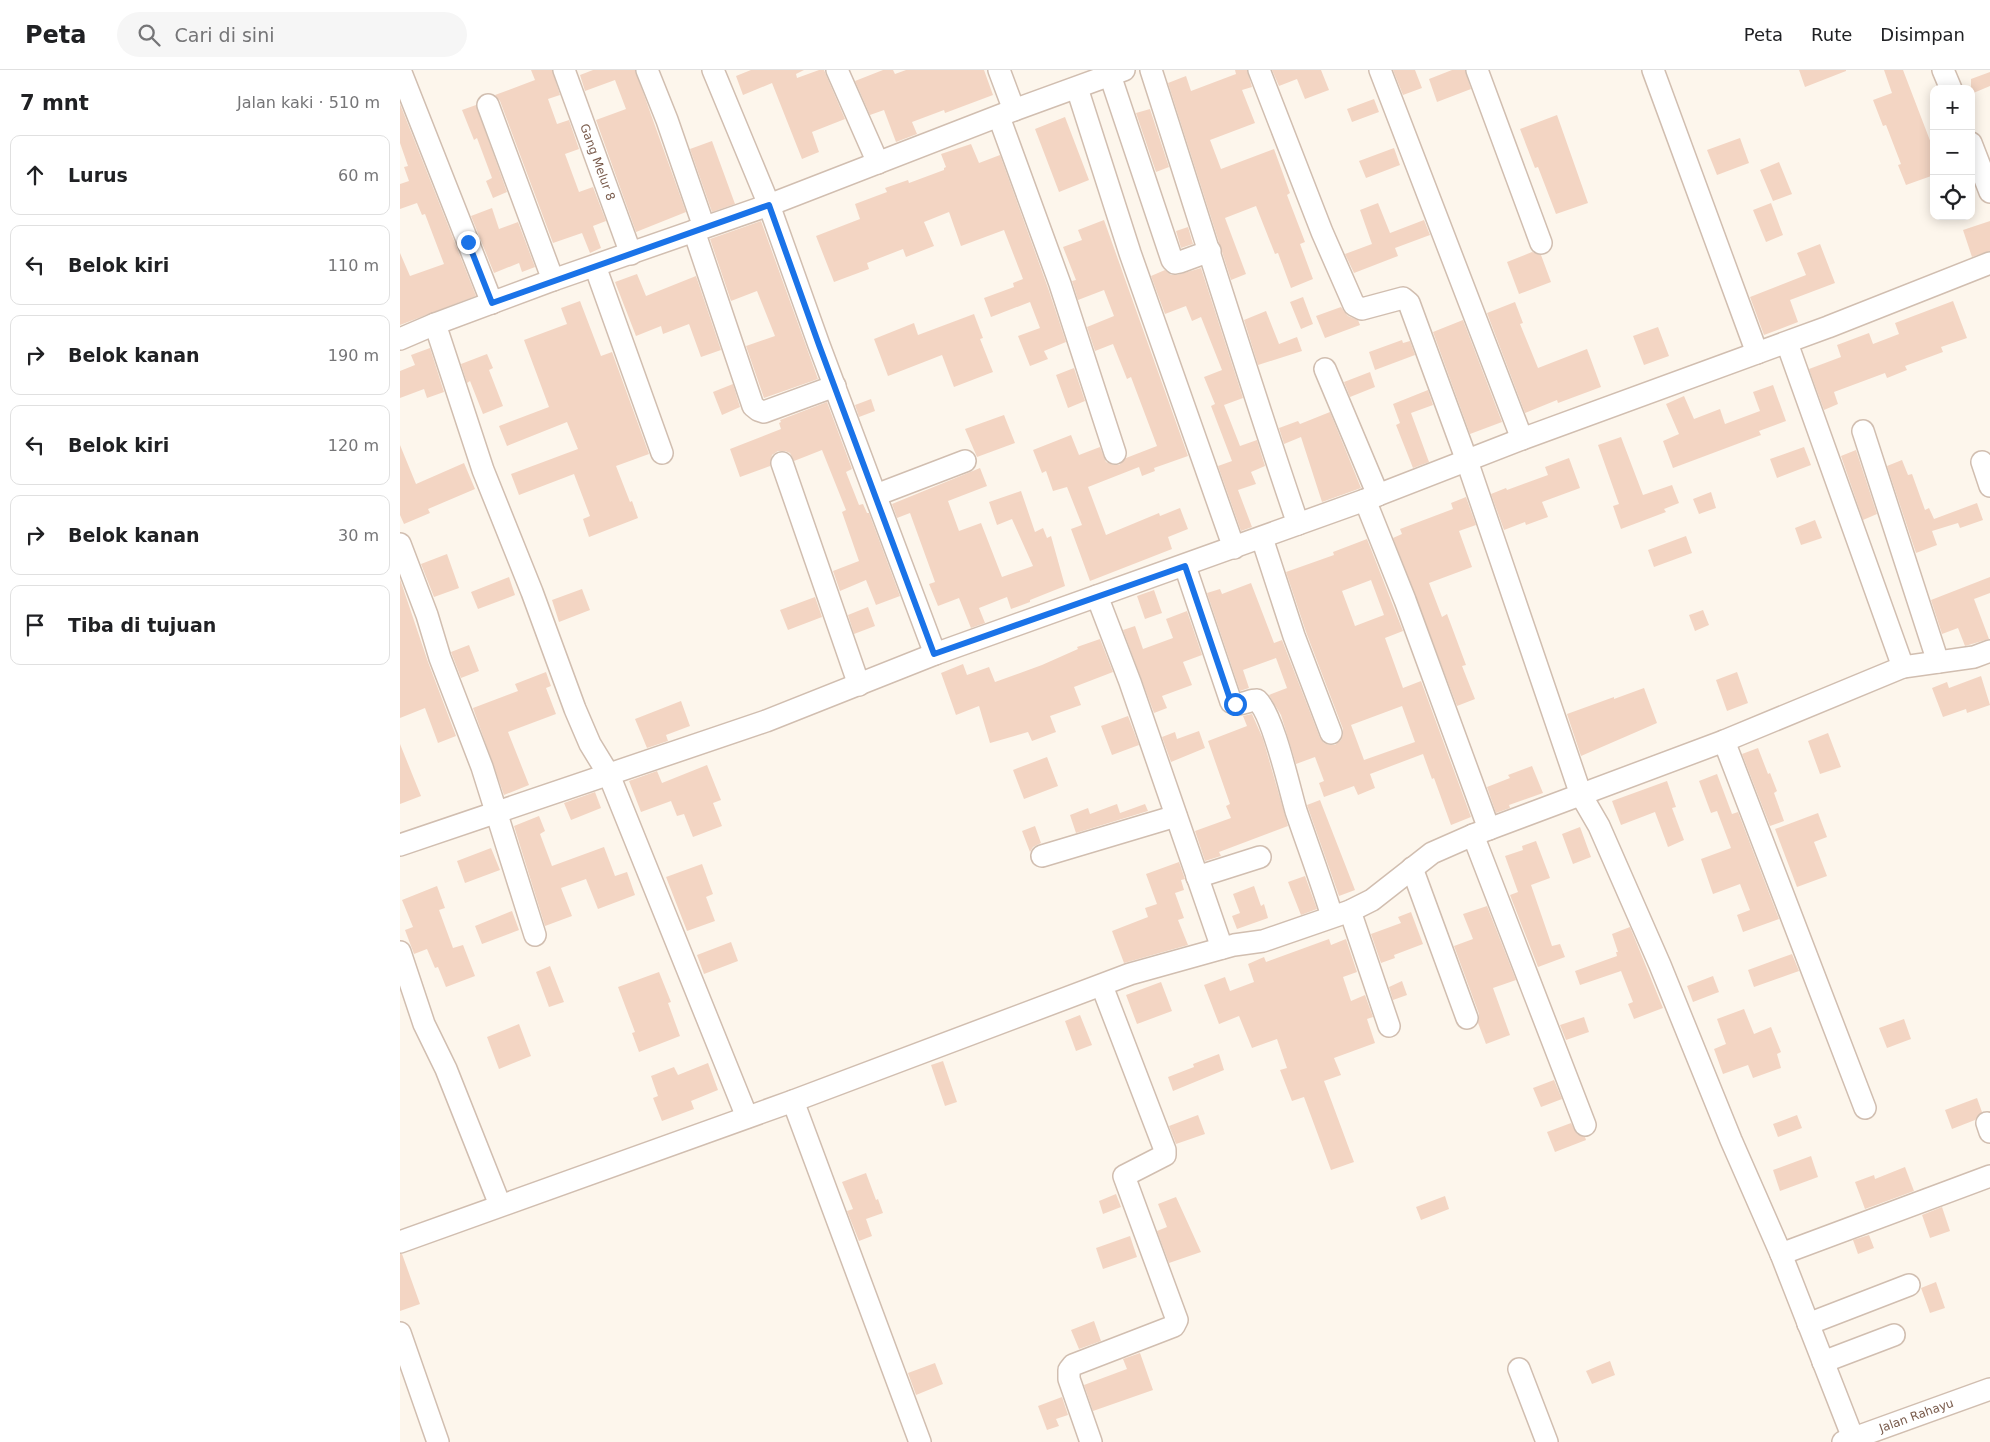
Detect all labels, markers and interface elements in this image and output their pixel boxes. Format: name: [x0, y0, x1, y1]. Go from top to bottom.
search box: [117, 12, 467, 57]
text: Peta: [25, 21, 87, 49]
icon: search: [135, 21, 163, 49]
text: Cari di sini: [175, 24, 274, 46]
text: Peta: [1744, 24, 1783, 45]
text: Rute: [1811, 24, 1852, 45]
text: Disimpan: [1880, 24, 1965, 45]
map controls: [1930, 85, 1975, 220]
button: +: [1930, 85, 1975, 130]
text: 7 mnt: [20, 91, 89, 115]
text: Jalan kaki · 510 m: [237, 93, 380, 112]
street label: Gang Melur 8: [577, 122, 618, 202]
button: −: [1930, 130, 1975, 175]
icon: ahead: [21, 161, 49, 189]
text: Lurus: [68, 164, 128, 186]
text: 60 m: [338, 166, 379, 185]
button: locate: [1930, 175, 1975, 220]
route end: [457, 231, 480, 254]
icon: left: [21, 251, 49, 279]
text: Belok kiri: [68, 254, 169, 276]
text: 110 m: [328, 256, 379, 275]
icon: right: [21, 341, 49, 369]
text: Belok kanan: [68, 344, 200, 366]
text: 190 m: [328, 346, 379, 365]
icon: left: [21, 431, 49, 459]
text: Belok kiri: [68, 434, 169, 456]
text: 120 m: [328, 436, 379, 455]
icon: right: [21, 521, 49, 549]
text: Belok kanan: [68, 524, 200, 546]
text: 30 m: [338, 526, 379, 545]
icon: arrive: [21, 611, 49, 639]
text: Tiba di tujuan: [68, 614, 216, 636]
route start: [1224, 693, 1247, 716]
street label: Jalan Rahayu: [1876, 1396, 1956, 1436]

